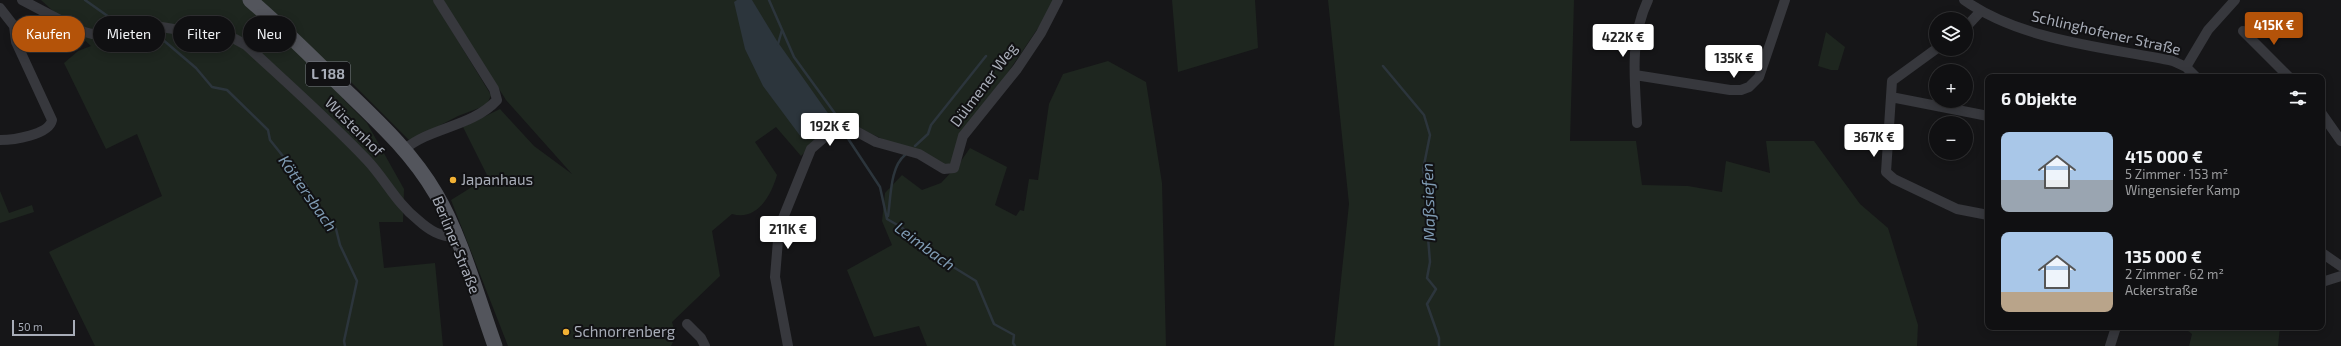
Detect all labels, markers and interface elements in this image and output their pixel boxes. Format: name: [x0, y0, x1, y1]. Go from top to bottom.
street label: Schlinghofener Straße: [2030, 6, 2183, 58]
map controls: [1929, 12, 1973, 160]
button: layers: [1929, 12, 1973, 56]
pin: 415K €: [2241, 12, 2307, 46]
chip: Kaufen: [12, 16, 85, 52]
chip: Mieten: [93, 16, 165, 52]
chip: Filter: [173, 16, 235, 52]
chip: Neu: [243, 16, 296, 52]
text: 415K €: [2254, 17, 2294, 33]
pin: 422K €: [1590, 24, 1656, 58]
text: 422K €: [1602, 29, 1644, 45]
street label: Dülmener Weg: [946, 38, 1021, 130]
pin: 135K €: [1701, 45, 1767, 79]
text: 135K €: [1714, 50, 1754, 66]
road number: L 188: [306, 62, 350, 86]
button: +: [1929, 64, 1973, 108]
icon: filters: [2287, 87, 2309, 109]
text: 6 Objekte: [2001, 88, 2077, 108]
street label: Wüstenhof: [322, 93, 388, 160]
pin: 192K €: [797, 113, 863, 147]
button: −: [1929, 116, 1973, 160]
text: 192K €: [810, 118, 850, 134]
pin: 367K €: [1841, 124, 1907, 158]
text: 367K €: [1853, 129, 1895, 145]
text: 415 000 €: [2125, 146, 2203, 166]
icon: home: [2033, 148, 2081, 196]
water label: Köttersbach: [275, 151, 342, 234]
water label: Maßsiefen: [1417, 163, 1438, 242]
text: 5 Zimmer · 153 m²: [2125, 166, 2228, 182]
place label: Japanhaus: [461, 170, 533, 188]
marker: Japanhaus: [448, 175, 458, 185]
text: Wingensiefer Kamp: [2125, 182, 2240, 198]
street label: Berliner Straße: [429, 193, 485, 296]
pin: 211K €: [755, 216, 821, 250]
water label: Leimbach: [891, 217, 959, 274]
text: 211K €: [769, 221, 807, 237]
text: 135 000 €: [2125, 246, 2202, 266]
icon: home: [2033, 248, 2081, 296]
text: 2 Zimmer · 62 m²: [2125, 266, 2224, 282]
text: Ackerstraße: [2125, 282, 2198, 298]
scale bar: [12, 318, 75, 337]
text: 50 m: [18, 320, 43, 333]
place label: Schnorrenberg: [574, 322, 676, 340]
marker: Schnorrenberg: [561, 327, 571, 337]

